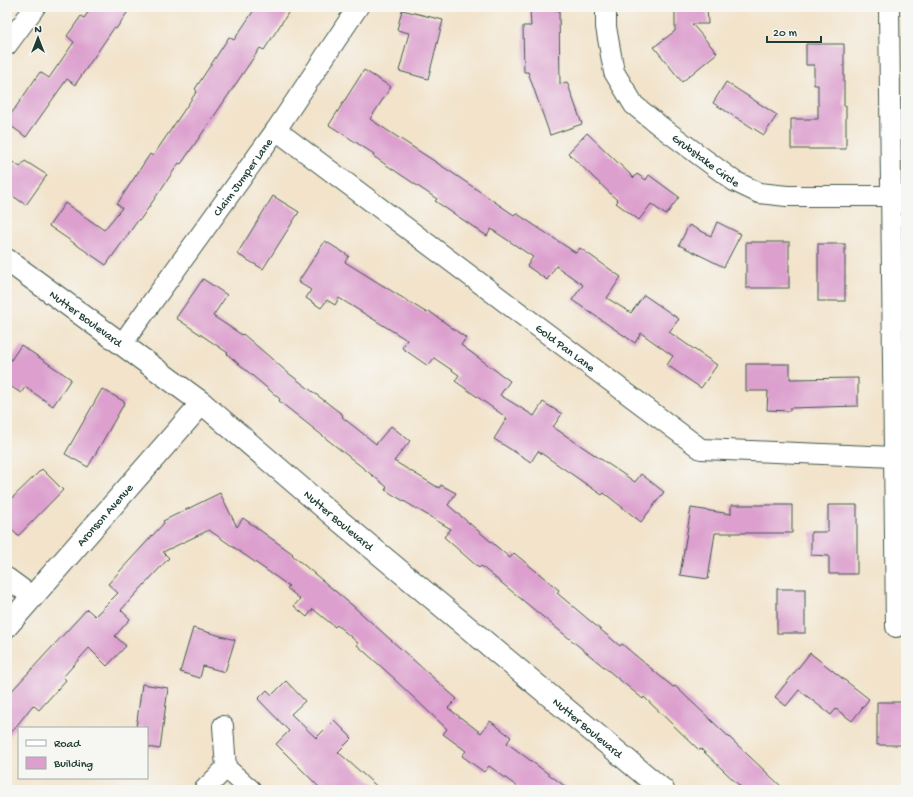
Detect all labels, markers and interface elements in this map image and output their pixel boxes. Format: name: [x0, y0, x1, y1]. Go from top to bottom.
north arrow: [18, 18, 58, 58]
scale bar: [767, 18, 821, 44]
text: N: [34, 24, 42, 36]
text: 20 m: [773, 27, 798, 41]
street label: Grubstake Circle: [668, 132, 742, 192]
street label: Claim Jumper Lane: [211, 136, 277, 220]
street label: Nutter Boulevard: [46, 288, 125, 351]
street label: Gold Pan Lane: [532, 322, 598, 376]
street label: Aronson Avenue: [75, 481, 138, 550]
street label: Nutter Boulevard: [300, 488, 376, 555]
street label: Nutter Boulevard: [549, 696, 625, 763]
legend: [18, 727, 148, 779]
text: Road: [54, 738, 81, 752]
text: Building: [53, 758, 93, 772]

